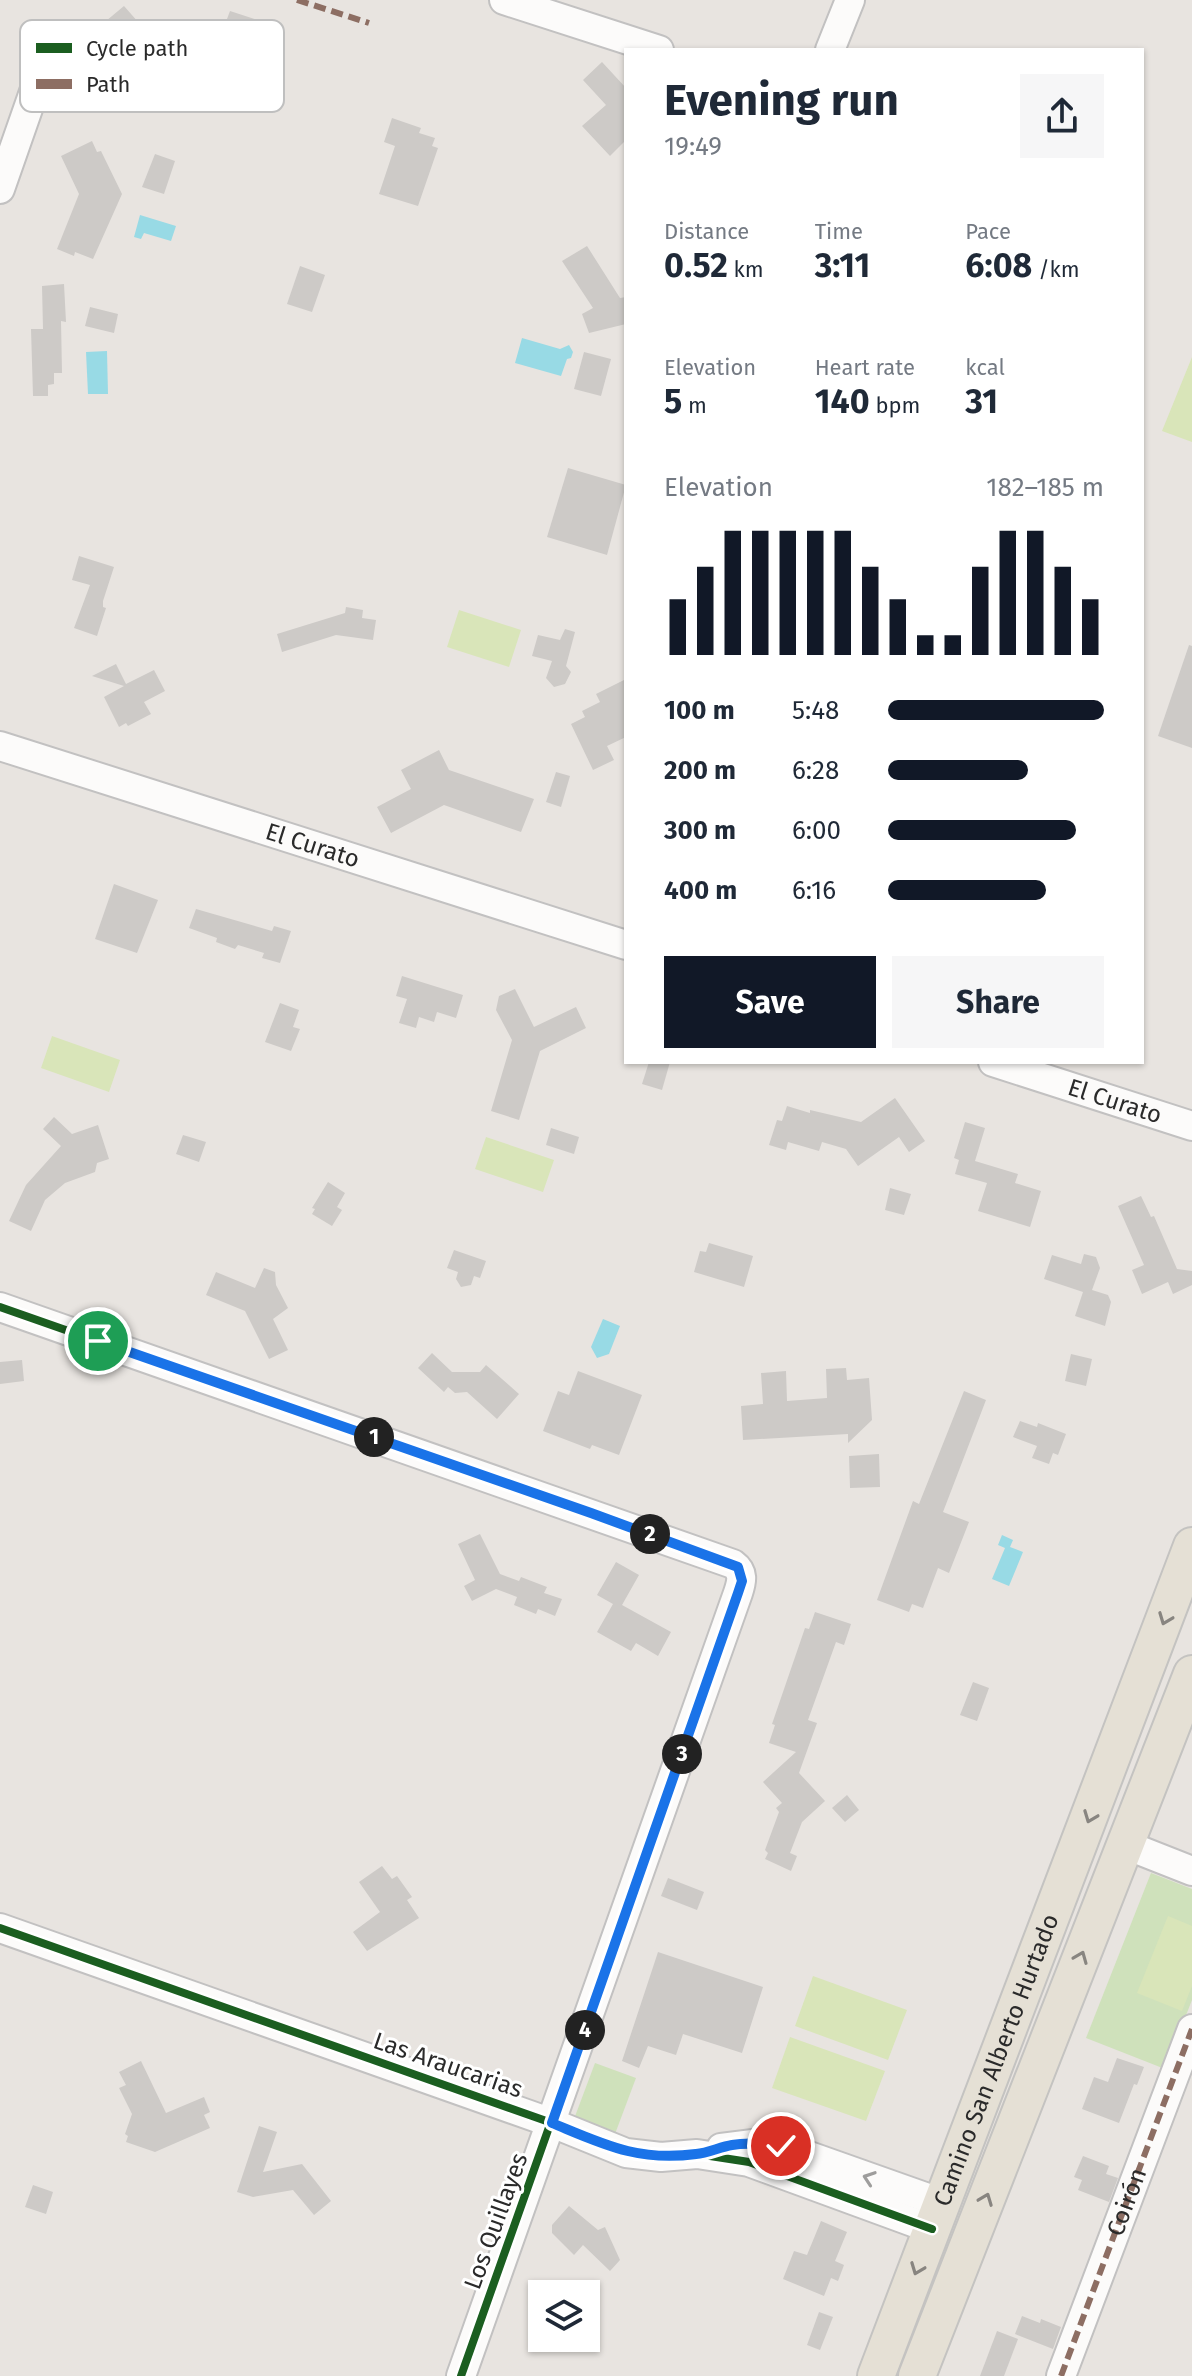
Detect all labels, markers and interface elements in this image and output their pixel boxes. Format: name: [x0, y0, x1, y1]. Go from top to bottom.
legend: [20, 20, 284, 112]
text: Cycle path: [86, 35, 188, 62]
text: Path: [86, 71, 130, 98]
text: Evening run: [664, 74, 899, 127]
button: share: [1020, 74, 1104, 158]
text: 19:49: [664, 131, 722, 162]
text: Distance: [664, 218, 749, 245]
text: Time: [815, 218, 863, 245]
text: Pace: [965, 218, 1011, 245]
text: 0.52: [664, 245, 728, 286]
text: 3:11: [815, 245, 870, 286]
text: 6:08: [965, 245, 1032, 286]
text: km: [728, 256, 764, 283]
text: /km: [1032, 256, 1080, 283]
text: Elevation: [664, 354, 756, 381]
text: Heart rate: [815, 354, 915, 381]
text: kcal: [965, 354, 1005, 381]
text: 5: [664, 381, 682, 422]
text: 140: [815, 381, 870, 422]
text: 31: [965, 381, 998, 422]
text: m: [682, 392, 707, 419]
text: bpm: [870, 392, 920, 419]
text: Elevation: [664, 472, 773, 503]
text: 182–185 m: [986, 472, 1104, 503]
text: 100 m: [664, 695, 735, 726]
text: 5:48: [792, 695, 839, 726]
text: 200 m: [664, 755, 736, 786]
text: 6:28: [792, 755, 839, 786]
text: 300 m: [664, 815, 736, 846]
text: 6:00: [792, 815, 841, 846]
street label: El Curato: [262, 817, 363, 873]
text: 400 m: [664, 875, 737, 906]
text: 6:16: [792, 875, 836, 906]
button: Save: [664, 956, 876, 1048]
button: Share: [892, 956, 1104, 1048]
street label: El Curato: [1064, 1073, 1165, 1129]
pin: [64, 1307, 132, 1375]
icon: arrive: [76, 1319, 120, 1363]
pin: 1: [354, 1417, 394, 1457]
text: 1: [369, 1423, 379, 1450]
pin: 2: [630, 1514, 670, 1554]
text: 2: [644, 1520, 656, 1547]
one-way arrow: [1158, 1611, 1174, 1625]
pin: 3: [662, 1734, 702, 1774]
text: 3: [676, 1740, 688, 1767]
one-way arrow: [1083, 1809, 1100, 1823]
street label: Camino San Alberto Hurtado: [928, 1910, 1065, 2210]
one-way arrow: [1072, 1951, 1088, 1965]
pin: 4: [565, 2010, 605, 2050]
text: 4: [579, 2016, 591, 2043]
street label: Las Araucarias: [370, 2026, 526, 2104]
pin: [747, 2112, 815, 2180]
icon: check: [759, 2124, 803, 2168]
street label: Los Quillayes: [458, 2149, 534, 2293]
street label: Coirón: [1101, 2164, 1152, 2240]
one-way arrow: [863, 2171, 877, 2187]
one-way arrow: [976, 2193, 993, 2207]
one-way arrow: [910, 2261, 927, 2275]
map controls: [528, 2280, 600, 2352]
button: layers: [528, 2280, 600, 2352]

